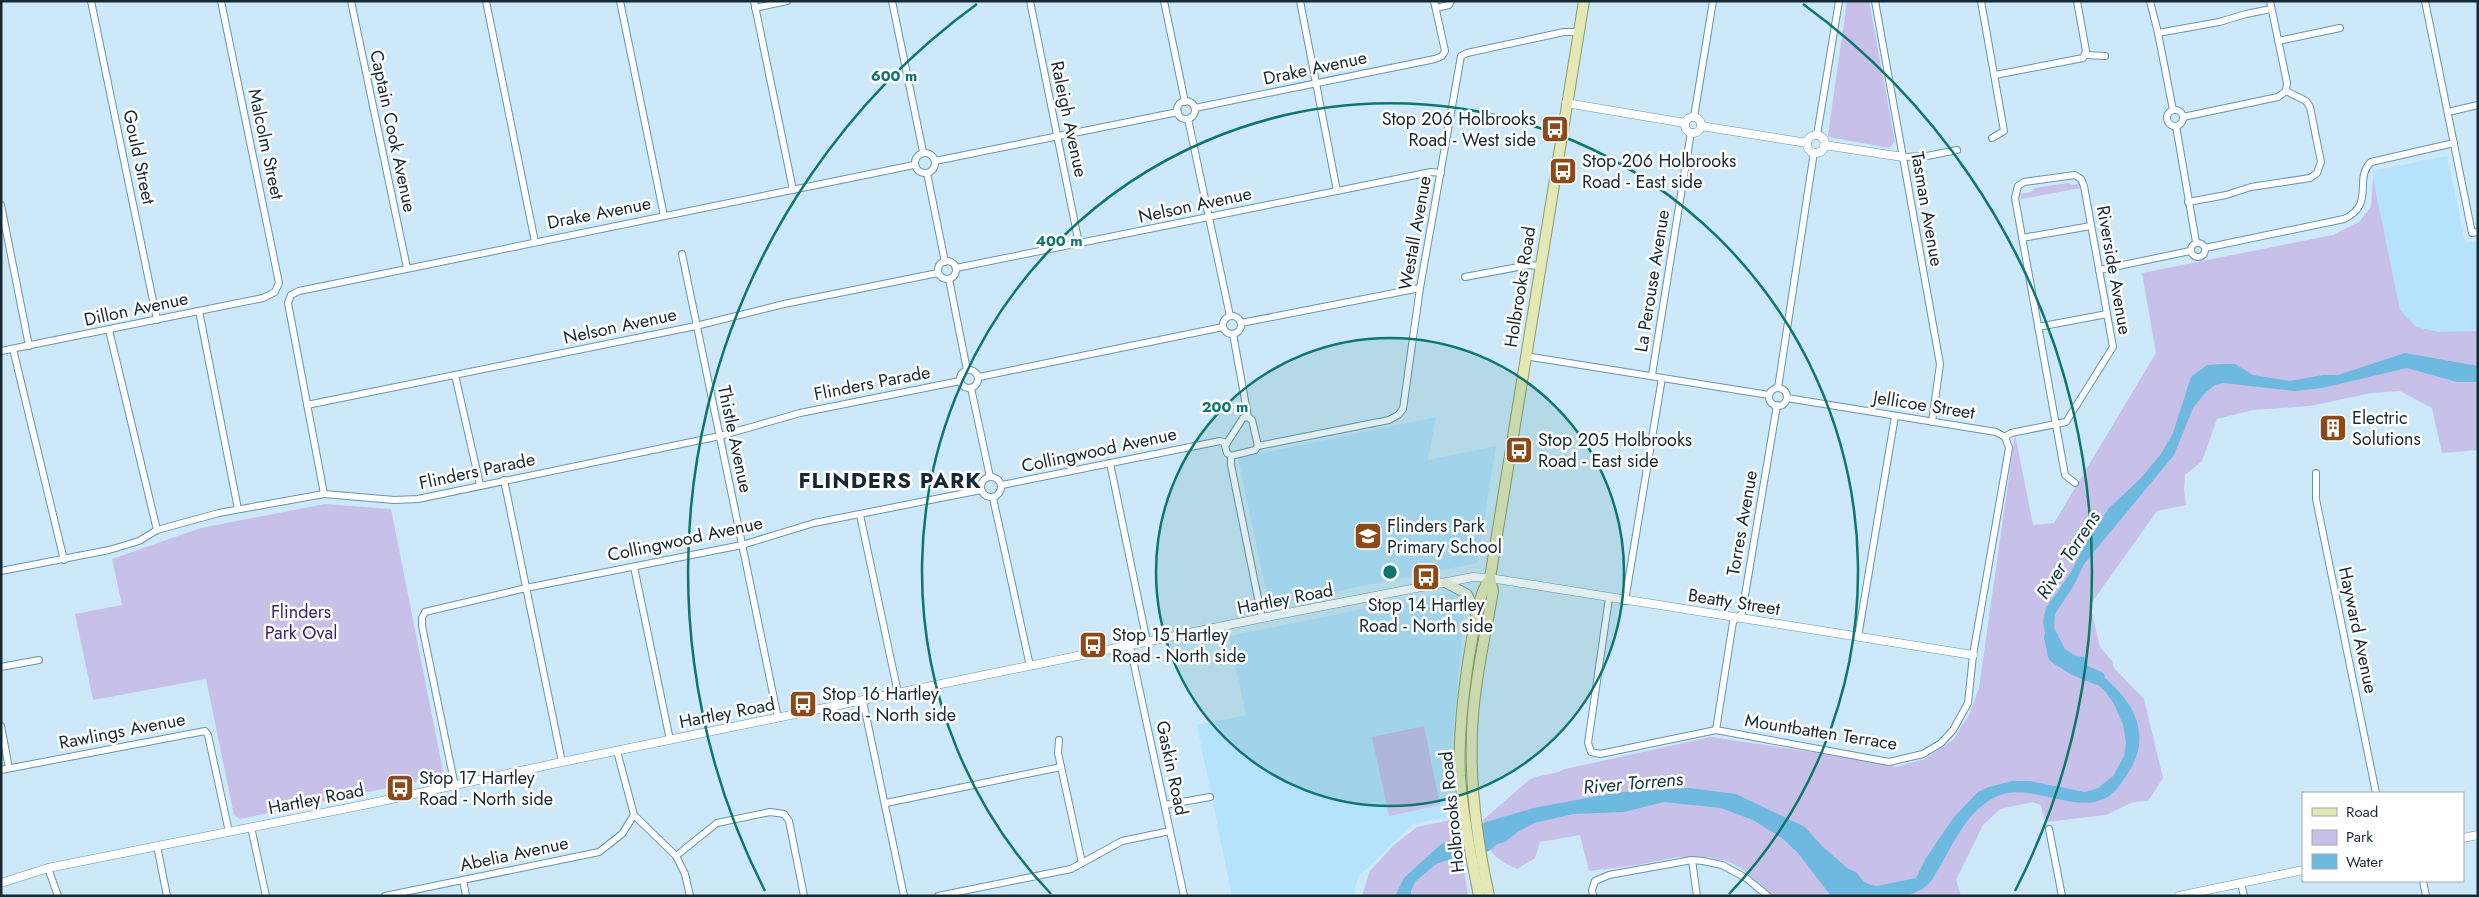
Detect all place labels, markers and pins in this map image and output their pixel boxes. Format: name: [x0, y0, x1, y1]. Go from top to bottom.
place label: Stop 206 Holbrooks Road - West side: [1382, 106, 1536, 153]
bus stop icon: Stop 206 Holbrooks Road - West side: [1540, 114, 1570, 144]
place label: Stop 206 Holbrooks Road - East side: [1582, 148, 1736, 195]
bus stop icon: Stop 206 Holbrooks Road - East side: [1548, 156, 1578, 186]
place label: Electric Solutions: [2352, 405, 2421, 452]
building icon: Electric Solutions: [2318, 413, 2348, 443]
place label: Stop 205 Holbrooks Road - East side: [1538, 427, 1692, 474]
bus stop icon: Stop 205 Holbrooks Road - East side: [1504, 435, 1534, 465]
place label: Flinders Park Primary School: [1387, 513, 1502, 560]
school or university icon: Flinders Park Primary School: [1353, 521, 1383, 551]
bus stop icon: Stop 14 Hartley Road - North side: [1411, 562, 1441, 592]
centre of rings: [1381, 563, 1399, 581]
place label: Stop 14 Hartley Road - North side: [1359, 592, 1493, 639]
place label: Stop 15 Hartley Road - North side: [1112, 622, 1246, 669]
bus stop icon: Stop 15 Hartley Road - North side: [1078, 630, 1108, 660]
place label: Stop 16 Hartley Road - North side: [822, 681, 956, 728]
bus stop icon: Stop 16 Hartley Road - North side: [788, 689, 818, 719]
place label: Stop 17 Hartley Road - North side: [419, 765, 553, 812]
bus stop icon: Stop 17 Hartley Road - North side: [385, 773, 415, 803]

